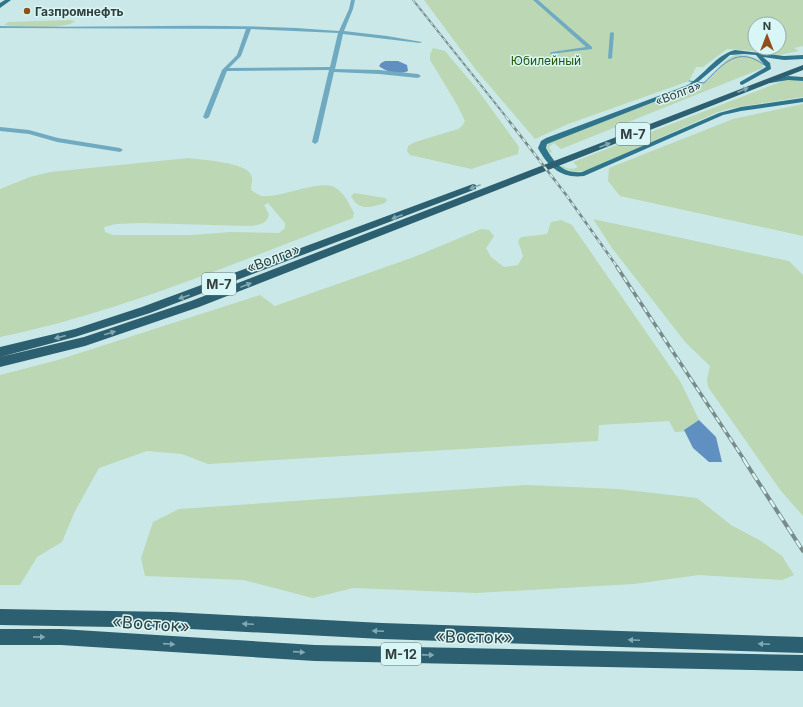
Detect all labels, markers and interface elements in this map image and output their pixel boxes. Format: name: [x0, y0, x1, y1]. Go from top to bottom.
place label: Газпромнефть: [35, 4, 124, 19]
marker: Газпромнефть: [22, 6, 32, 16]
north arrow: [747, 16, 787, 56]
text: N: [763, 19, 771, 33]
park label: Юбилейный: [511, 53, 581, 68]
street label: «Волга»: [653, 77, 703, 109]
one-way arrow: [738, 87, 750, 93]
road number: М-7: [616, 123, 650, 145]
one-way arrow: [599, 141, 611, 147]
one-way arrow: [468, 184, 480, 190]
one-way arrow: [391, 214, 403, 220]
street label: «Волга»: [244, 240, 302, 276]
road number: М-7: [202, 273, 236, 295]
one-way arrow: [240, 281, 252, 287]
one-way arrow: [178, 294, 190, 300]
one-way arrow: [104, 330, 116, 336]
one-way arrow: [54, 334, 67, 340]
street label: «Восток»: [111, 611, 191, 637]
one-way arrow: [241, 621, 254, 627]
street label: «Восток»: [435, 626, 513, 648]
one-way arrow: [371, 628, 384, 634]
one-way arrow: [33, 634, 46, 640]
one-way arrow: [628, 636, 640, 643]
one-way arrow: [163, 640, 175, 647]
one-way arrow: [757, 641, 770, 647]
road number: М-12: [381, 643, 421, 665]
one-way arrow: [293, 648, 305, 655]
one-way arrow: [422, 652, 435, 658]

